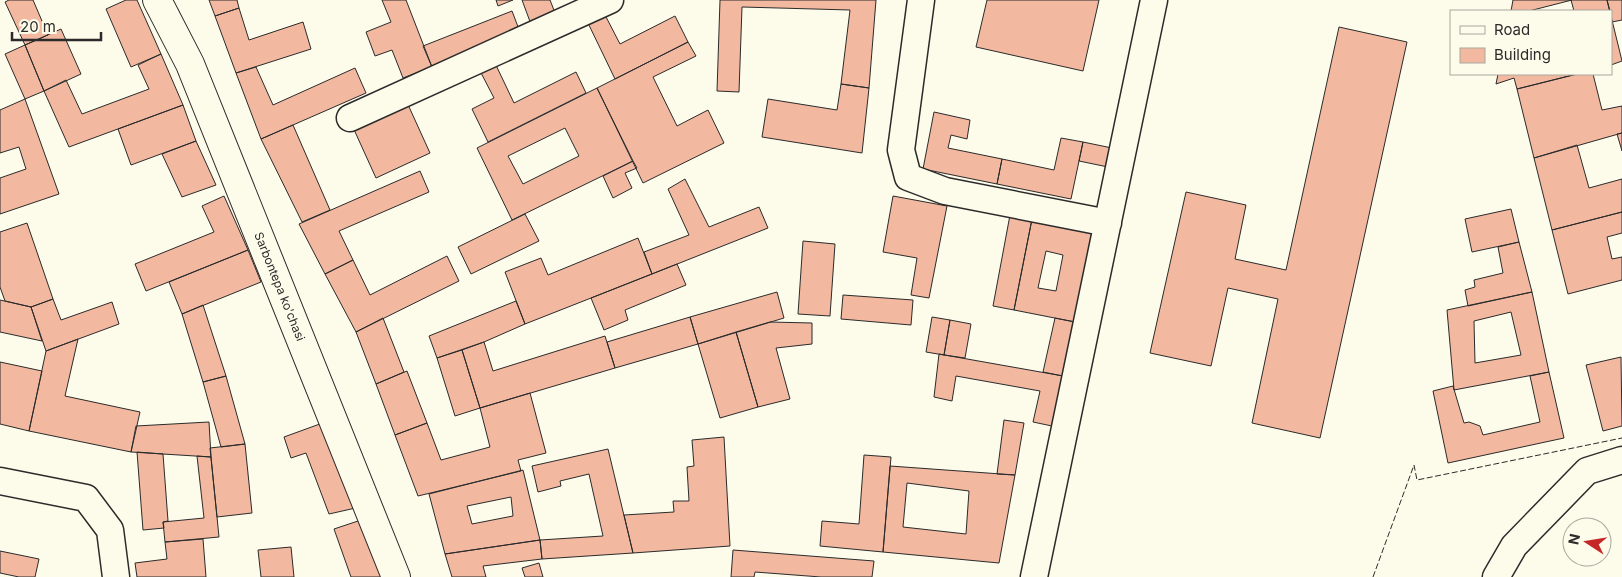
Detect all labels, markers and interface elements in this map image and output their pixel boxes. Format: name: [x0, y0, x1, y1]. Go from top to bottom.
scale bar: [12, 10, 101, 42]
legend: [1450, 10, 1612, 75]
text: 20 m: [20, 17, 56, 36]
text: Road: [1494, 20, 1530, 39]
text: Building: [1494, 45, 1551, 64]
street label: Sarbontepa ko'chasi: [251, 230, 308, 343]
north arrow: [1562, 517, 1612, 567]
text: N: [1564, 532, 1583, 546]

